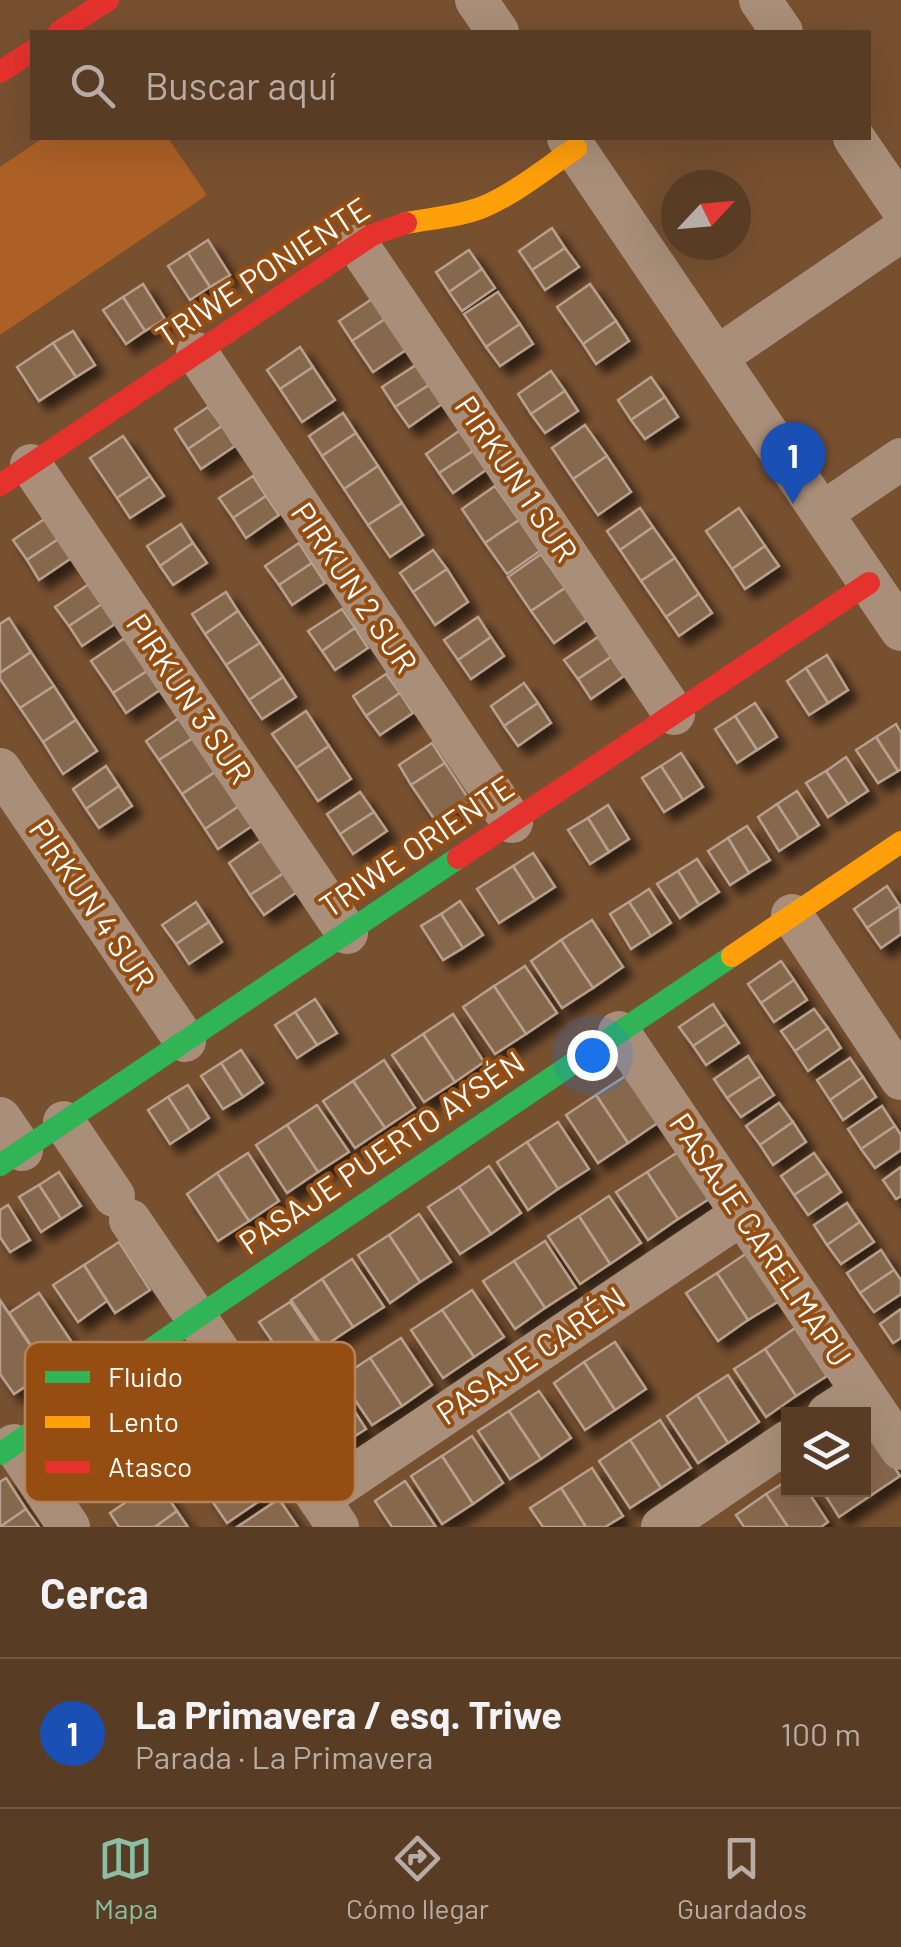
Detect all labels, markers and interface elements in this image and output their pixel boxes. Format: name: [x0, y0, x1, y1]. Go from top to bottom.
search box: [30, 30, 871, 140]
icon: search: [65, 58, 120, 113]
text: Buscar aquí: [145, 62, 336, 108]
north arrow: [661, 170, 751, 260]
street label: TRIWE PONIENTE: [148, 188, 376, 354]
street label: PIRKUN 1 SUR: [448, 388, 587, 568]
pin: 1: [760, 422, 826, 504]
street label: PIRKUN 2 SUR: [285, 494, 427, 679]
street label: PIRKUN 3 SUR: [120, 606, 261, 790]
street label: TRIWE ORIENTE: [312, 766, 520, 924]
street label: PIRKUN 4 SUR: [22, 811, 165, 997]
your location: [567, 1030, 618, 1081]
street label: PASAJE PUERTO AYSÉN: [231, 1042, 531, 1261]
street label: PASAJE CARELMAPU: [663, 1105, 861, 1373]
street label: PASAJE CARÉN: [429, 1277, 631, 1431]
legend: [25, 1342, 355, 1502]
text: Fluido: [108, 1359, 183, 1393]
text: Lento: [108, 1404, 179, 1438]
map controls: [781, 1407, 871, 1497]
button: layers: [781, 1407, 871, 1497]
text: Atasco: [108, 1449, 192, 1483]
text: Cerca: [40, 1567, 149, 1617]
text: La Primavera / esq. Triwe: [135, 1691, 562, 1737]
text: 1: [67, 1714, 78, 1752]
text: 100 m: [781, 1714, 861, 1752]
text: Parada · La Primavera: [135, 1737, 433, 1775]
tab: Mapa: [94, 1831, 158, 1925]
tab: Cómo llegar: [346, 1831, 489, 1925]
tab: Guardados: [677, 1831, 807, 1925]

